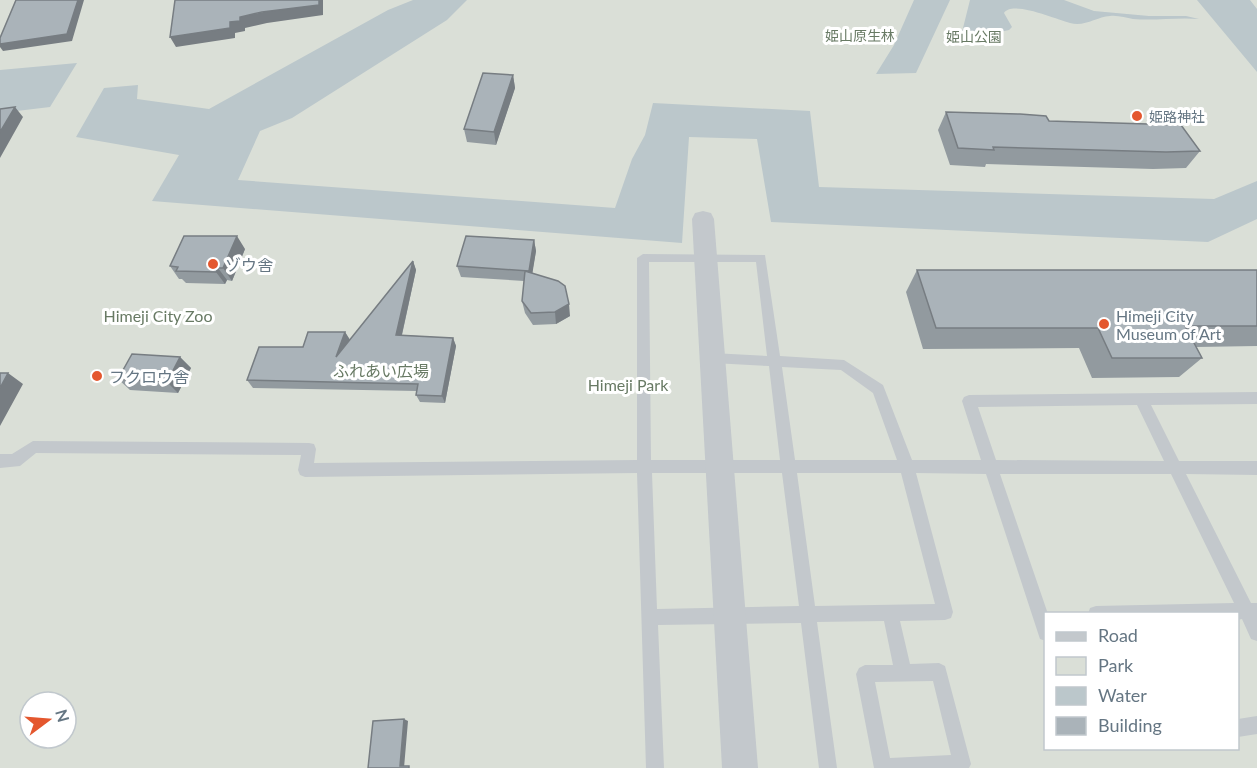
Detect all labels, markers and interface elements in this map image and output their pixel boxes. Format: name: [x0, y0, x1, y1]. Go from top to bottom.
park label: 姫山原生林: [825, 27, 895, 44]
park label: 姫山公園: [946, 28, 1002, 45]
place label: 姫路神社: [1149, 108, 1205, 125]
marker: 姫路神社: [1130, 109, 1144, 123]
place label: ゾウ舎: [225, 255, 273, 274]
marker: ゾウ舎: [206, 257, 220, 271]
park label: Himeji City Zoo: [104, 306, 212, 325]
place label: Himeji City Museum of Art: [1116, 306, 1222, 343]
marker: Himeji City Museum of Art: [1097, 317, 1111, 331]
park label: ふれあい広場: [333, 361, 429, 380]
place label: フクロウ舎: [109, 367, 189, 386]
marker: フクロウ舎: [90, 369, 104, 383]
park label: Himeji Park: [588, 375, 669, 394]
legend: [1044, 612, 1239, 750]
text: Road: [1098, 624, 1138, 646]
text: Park: [1098, 654, 1134, 676]
text: Water: [1098, 684, 1147, 706]
north arrow: [18, 690, 78, 750]
text: N: [52, 707, 74, 724]
text: Building: [1098, 714, 1162, 736]

